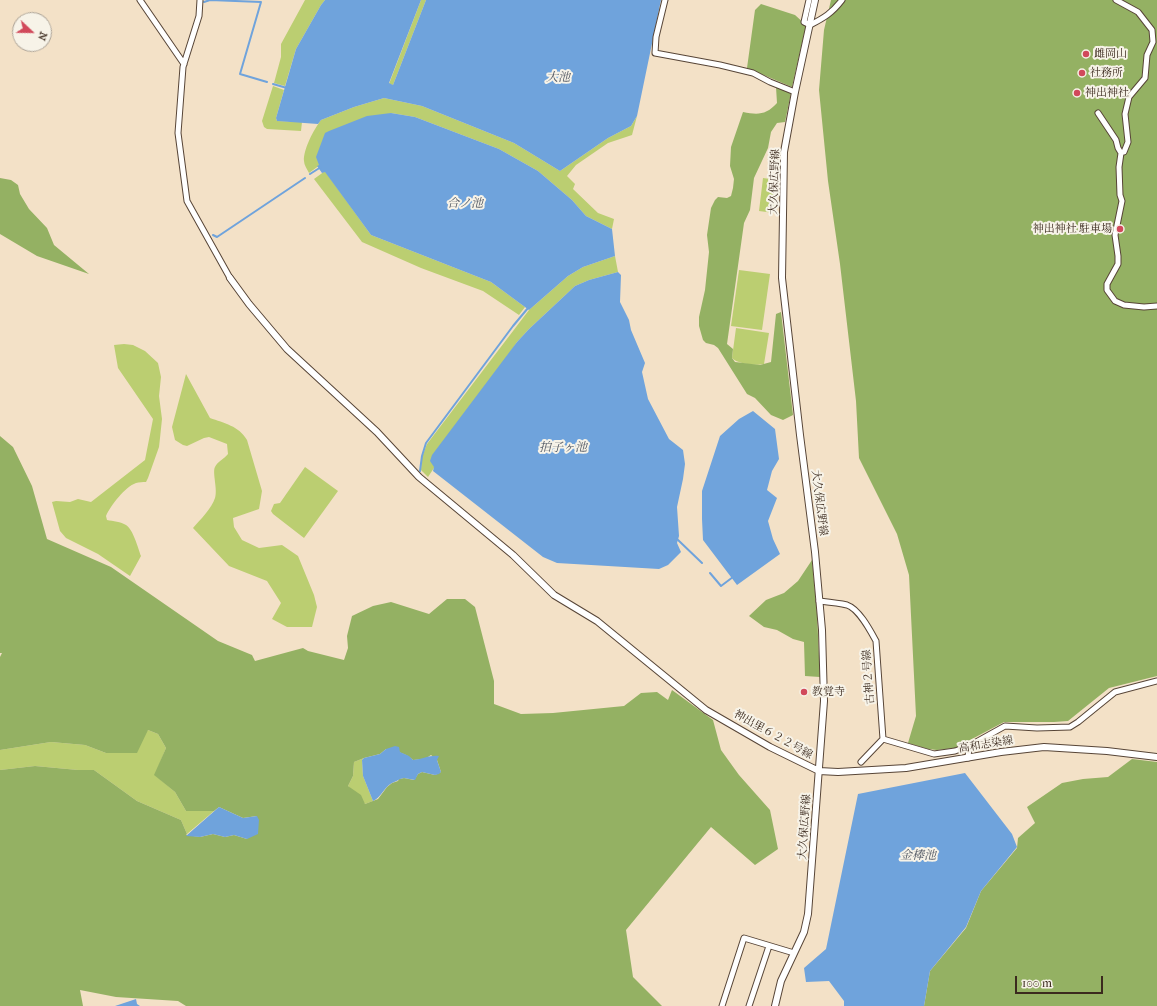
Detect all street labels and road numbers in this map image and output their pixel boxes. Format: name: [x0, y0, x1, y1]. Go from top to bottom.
street label: 大久保広野線: [767, 149, 783, 215]
street label: 大久保広野線: [808, 469, 830, 537]
street label: 古神２号線: [860, 649, 878, 705]
street label: 神出里６２２号線: [731, 708, 815, 762]
street label: 高和志染線: [958, 734, 1014, 756]
street label: 大久保広野線: [796, 794, 814, 860]

